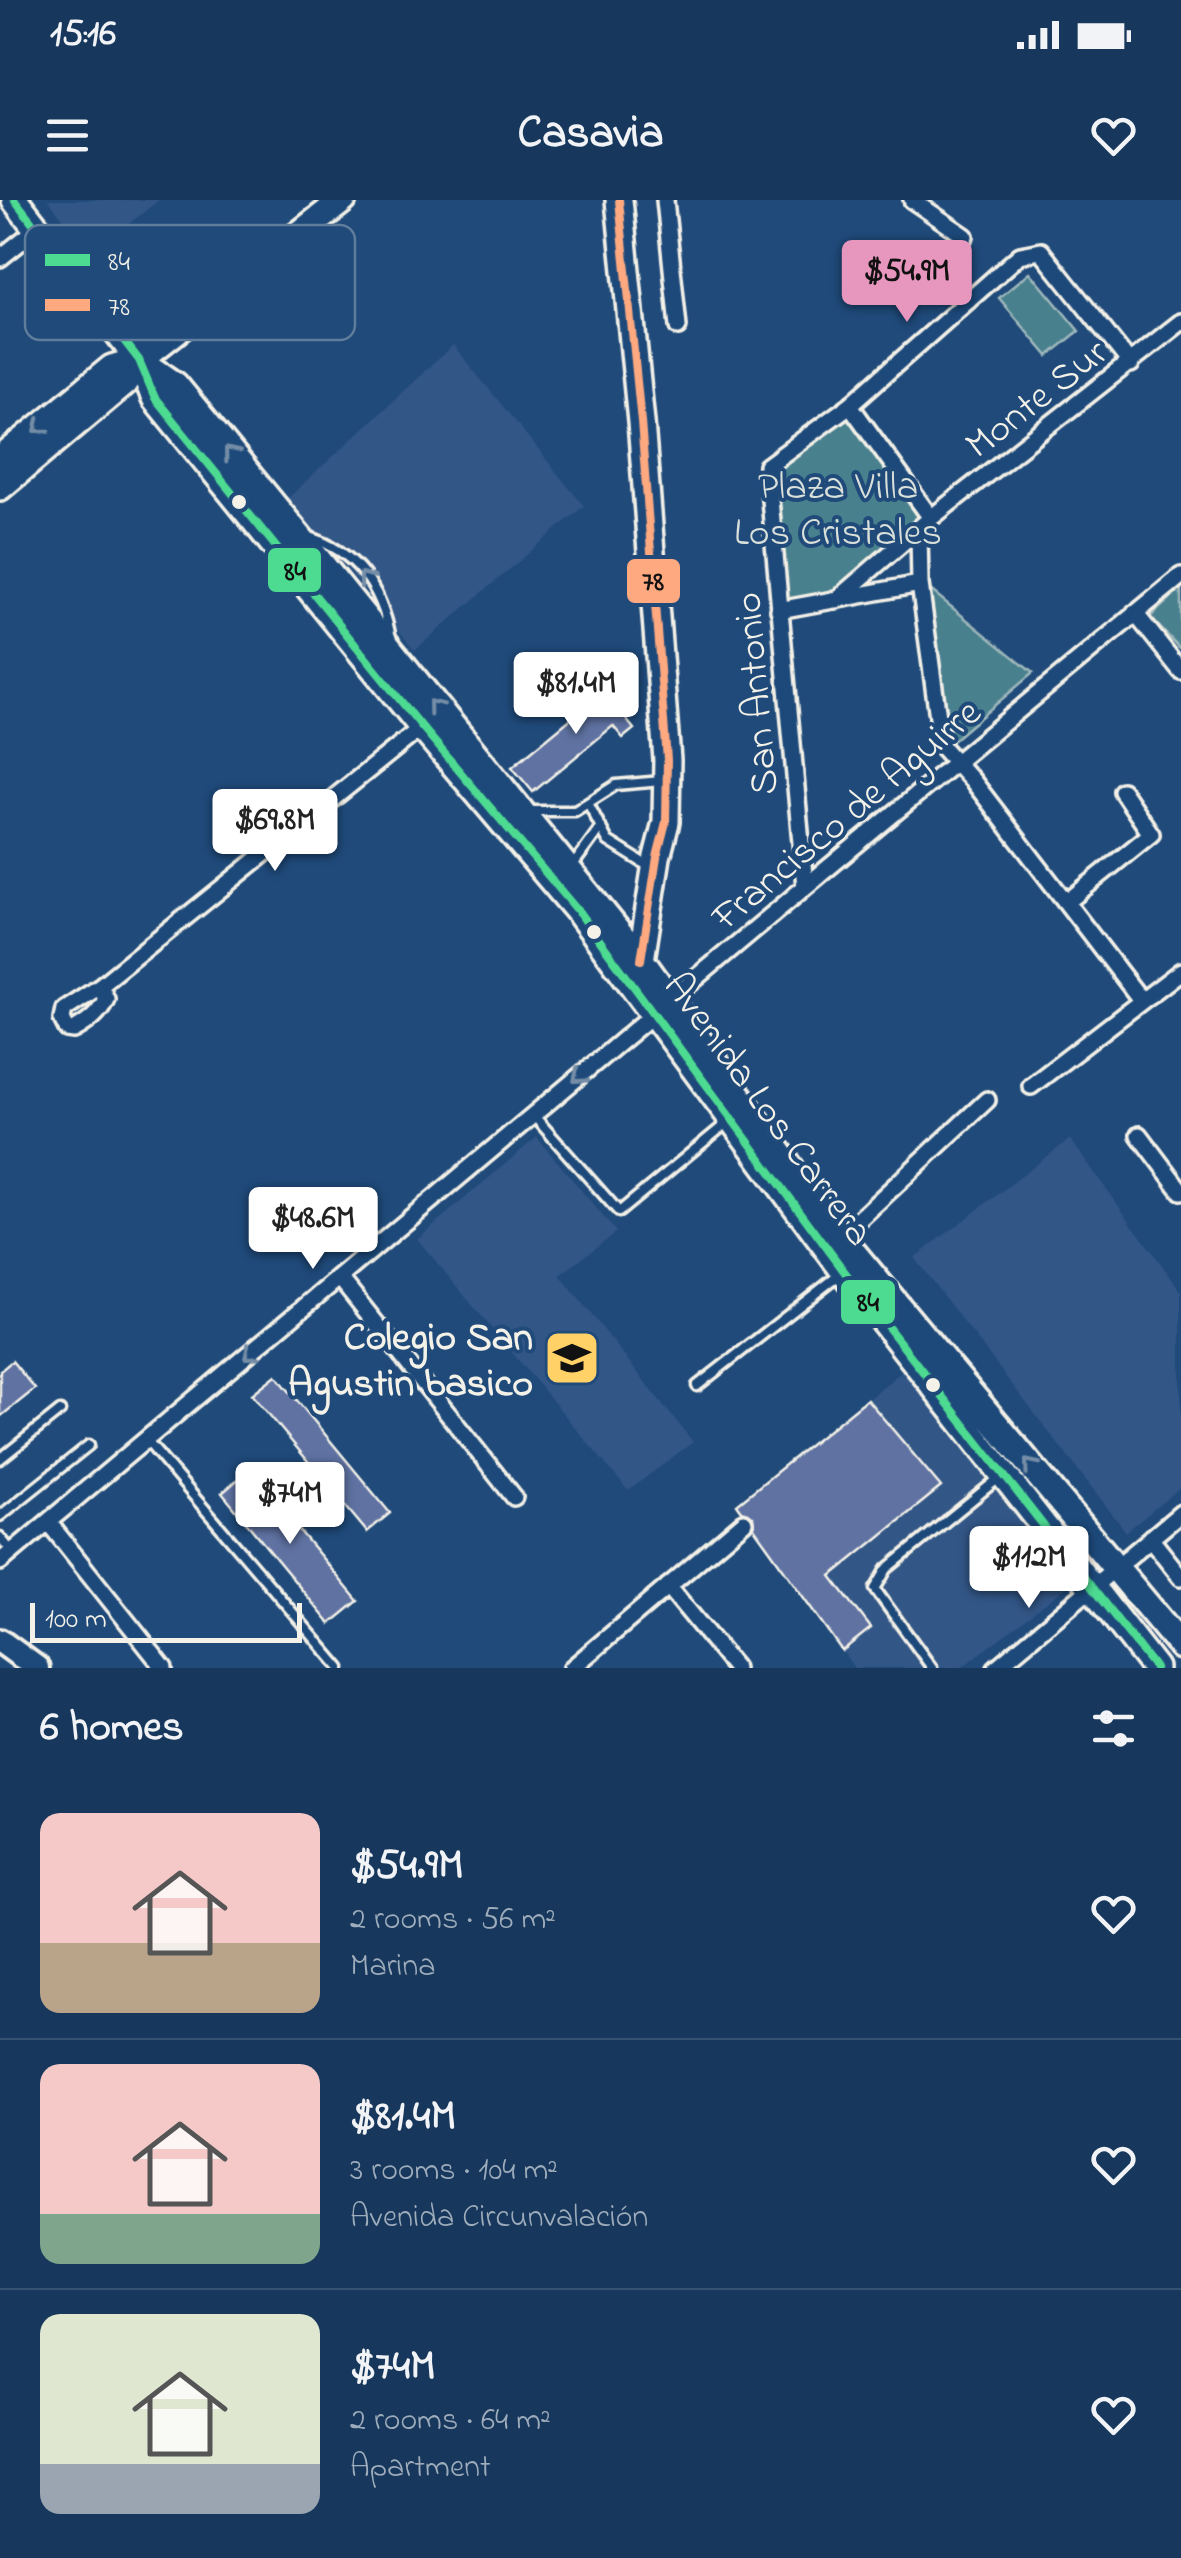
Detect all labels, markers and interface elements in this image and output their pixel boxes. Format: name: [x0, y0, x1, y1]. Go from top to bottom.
text: 15:16: [50, 7, 116, 63]
text: Casavia: [518, 102, 663, 168]
icon: menu: [40, 108, 95, 163]
icon: heart: [1086, 108, 1141, 163]
legend: [25, 225, 355, 340]
pin: $54.9M: [826, 240, 988, 325]
text: 84: [108, 243, 131, 284]
text: $54.9M: [864, 249, 950, 296]
text: 78: [108, 288, 130, 329]
street label: Monte Sur: [954, 326, 1122, 475]
one-way arrow: [33, 415, 51, 433]
one-way arrow: [224, 446, 242, 464]
park label: Plaza Villa Los Cristales: [734, 459, 942, 564]
unlabelled marker: [229, 492, 249, 512]
line badge: 84: [266, 546, 323, 594]
text: 84: [283, 553, 306, 594]
line badge: 78: [625, 557, 682, 605]
text: 78: [642, 563, 665, 604]
one-way arrow: [360, 571, 377, 589]
street label: San Antonio: [720, 590, 797, 797]
pin: $81.4M: [495, 652, 657, 737]
text: $81.4M: [536, 661, 616, 708]
street label: Francisco de Aguirre: [699, 686, 996, 948]
one-way arrow: [428, 699, 446, 717]
pin: $69.8M: [194, 789, 356, 874]
text: $69.8M: [234, 798, 316, 845]
unlabelled marker: [584, 922, 604, 942]
street label: Avenida Los Carrera: [647, 961, 886, 1260]
one-way arrow: [573, 1065, 591, 1083]
pin: $48.6M: [232, 1187, 394, 1272]
text: $48.6M: [271, 1196, 355, 1243]
line badge: 84: [839, 1278, 897, 1326]
text: 84: [856, 1284, 879, 1325]
place label: Colegio San Agustin basico: [288, 1310, 533, 1415]
school or university icon: Colegio San Agustin basico: [542, 1328, 602, 1388]
one-way arrow: [244, 1342, 262, 1360]
unlabelled marker: [923, 1375, 943, 1395]
one-way arrow: [1024, 1459, 1042, 1477]
pin: $74M: [231, 1462, 349, 1547]
text: $74M: [257, 1471, 323, 1518]
pin: $112M: [959, 1526, 1099, 1611]
text: $112M: [991, 1535, 1067, 1582]
scale bar: [30, 1598, 302, 1642]
text: 100 m: [45, 1600, 107, 1641]
text: 6 homes: [40, 1698, 184, 1759]
icon: filters: [1086, 1701, 1141, 1756]
text: $54.9M: [350, 1836, 463, 1897]
icon: home: [120, 1853, 240, 1973]
icon: heart: [1086, 1886, 1141, 1941]
text: 2 rooms · 56 m²: [350, 1897, 556, 1944]
text: Marina: [350, 1944, 435, 1991]
text: $81.4M: [350, 2087, 456, 2148]
icon: home: [120, 2104, 240, 2224]
icon: heart: [1086, 2137, 1141, 2192]
text: 3 rooms · 104 m²: [350, 2148, 558, 2195]
text: Avenida Circunvalación: [350, 2195, 648, 2242]
text: $74M: [350, 2337, 436, 2398]
icon: home: [120, 2354, 240, 2474]
icon: heart: [1086, 2387, 1141, 2442]
text: 2 rooms · 64 m²: [350, 2398, 551, 2445]
text: Apartment: [350, 2445, 491, 2492]

